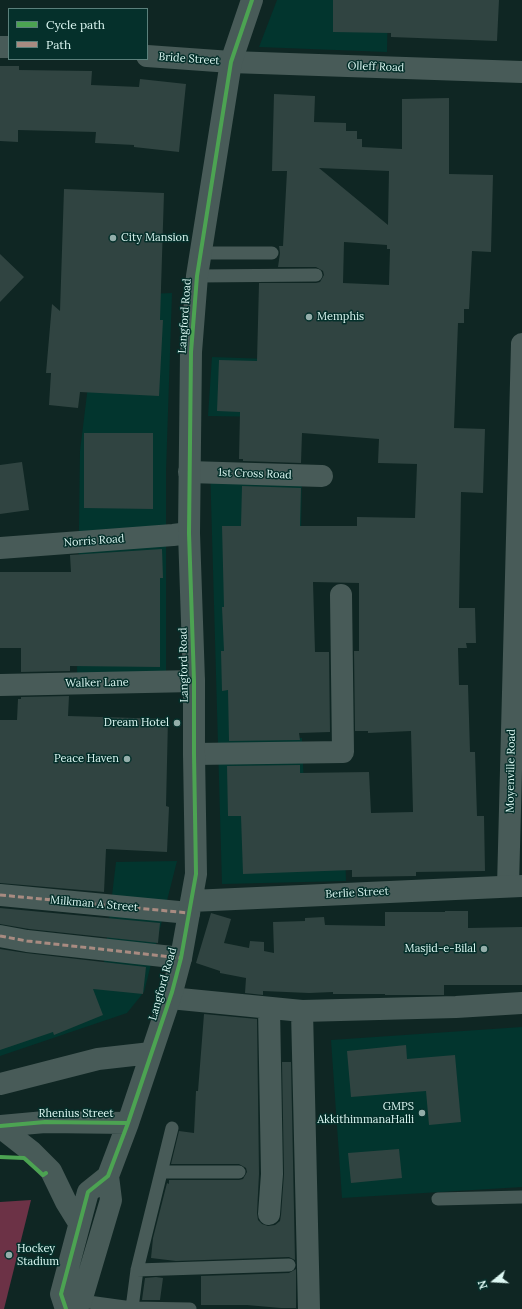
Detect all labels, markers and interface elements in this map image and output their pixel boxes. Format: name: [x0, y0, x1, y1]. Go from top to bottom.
legend: [8, 8, 148, 60]
text: Cycle path: [46, 17, 105, 32]
text: Path: [46, 37, 71, 52]
street label: Bride Street: [158, 50, 220, 68]
street label: Olleff Road: [347, 59, 405, 75]
place label: City Mansion: [121, 231, 189, 245]
marker: City Mansion: [108, 233, 118, 243]
street label: Langford Road: [176, 278, 194, 354]
place label: Memphis: [317, 310, 364, 324]
marker: Memphis: [304, 312, 314, 322]
street label: 1st Cross Road: [218, 466, 292, 482]
street label: Norris Road: [63, 532, 125, 550]
street label: Langford Road: [177, 627, 191, 703]
street label: Walker Lane: [65, 676, 129, 690]
place label: Dream Hotel: [104, 716, 169, 730]
marker: Dream Hotel: [172, 718, 182, 728]
street label: Moyenville Road: [504, 729, 518, 813]
place label: Peace Haven: [54, 752, 119, 766]
marker: Peace Haven: [122, 754, 132, 764]
street label: Berlie Street: [325, 885, 389, 901]
street label: Milkman A Street: [50, 894, 138, 914]
place label: Masjid-e-Bilal: [405, 942, 476, 956]
marker: Masjid-e-Bilal: [479, 944, 489, 954]
street label: Langford Road: [146, 946, 180, 1022]
place label: GMPS AkkithimmanaHalli: [317, 1100, 414, 1126]
street label: Rhenius Street: [39, 1107, 113, 1121]
marker: GMPS AkkithimmanaHalli: [417, 1108, 427, 1118]
place label: Hockey Stadium: [17, 1242, 59, 1268]
marker: Hockey Stadium: [4, 1250, 14, 1260]
north arrow: [474, 1261, 514, 1301]
text: N: [475, 1279, 491, 1291]

